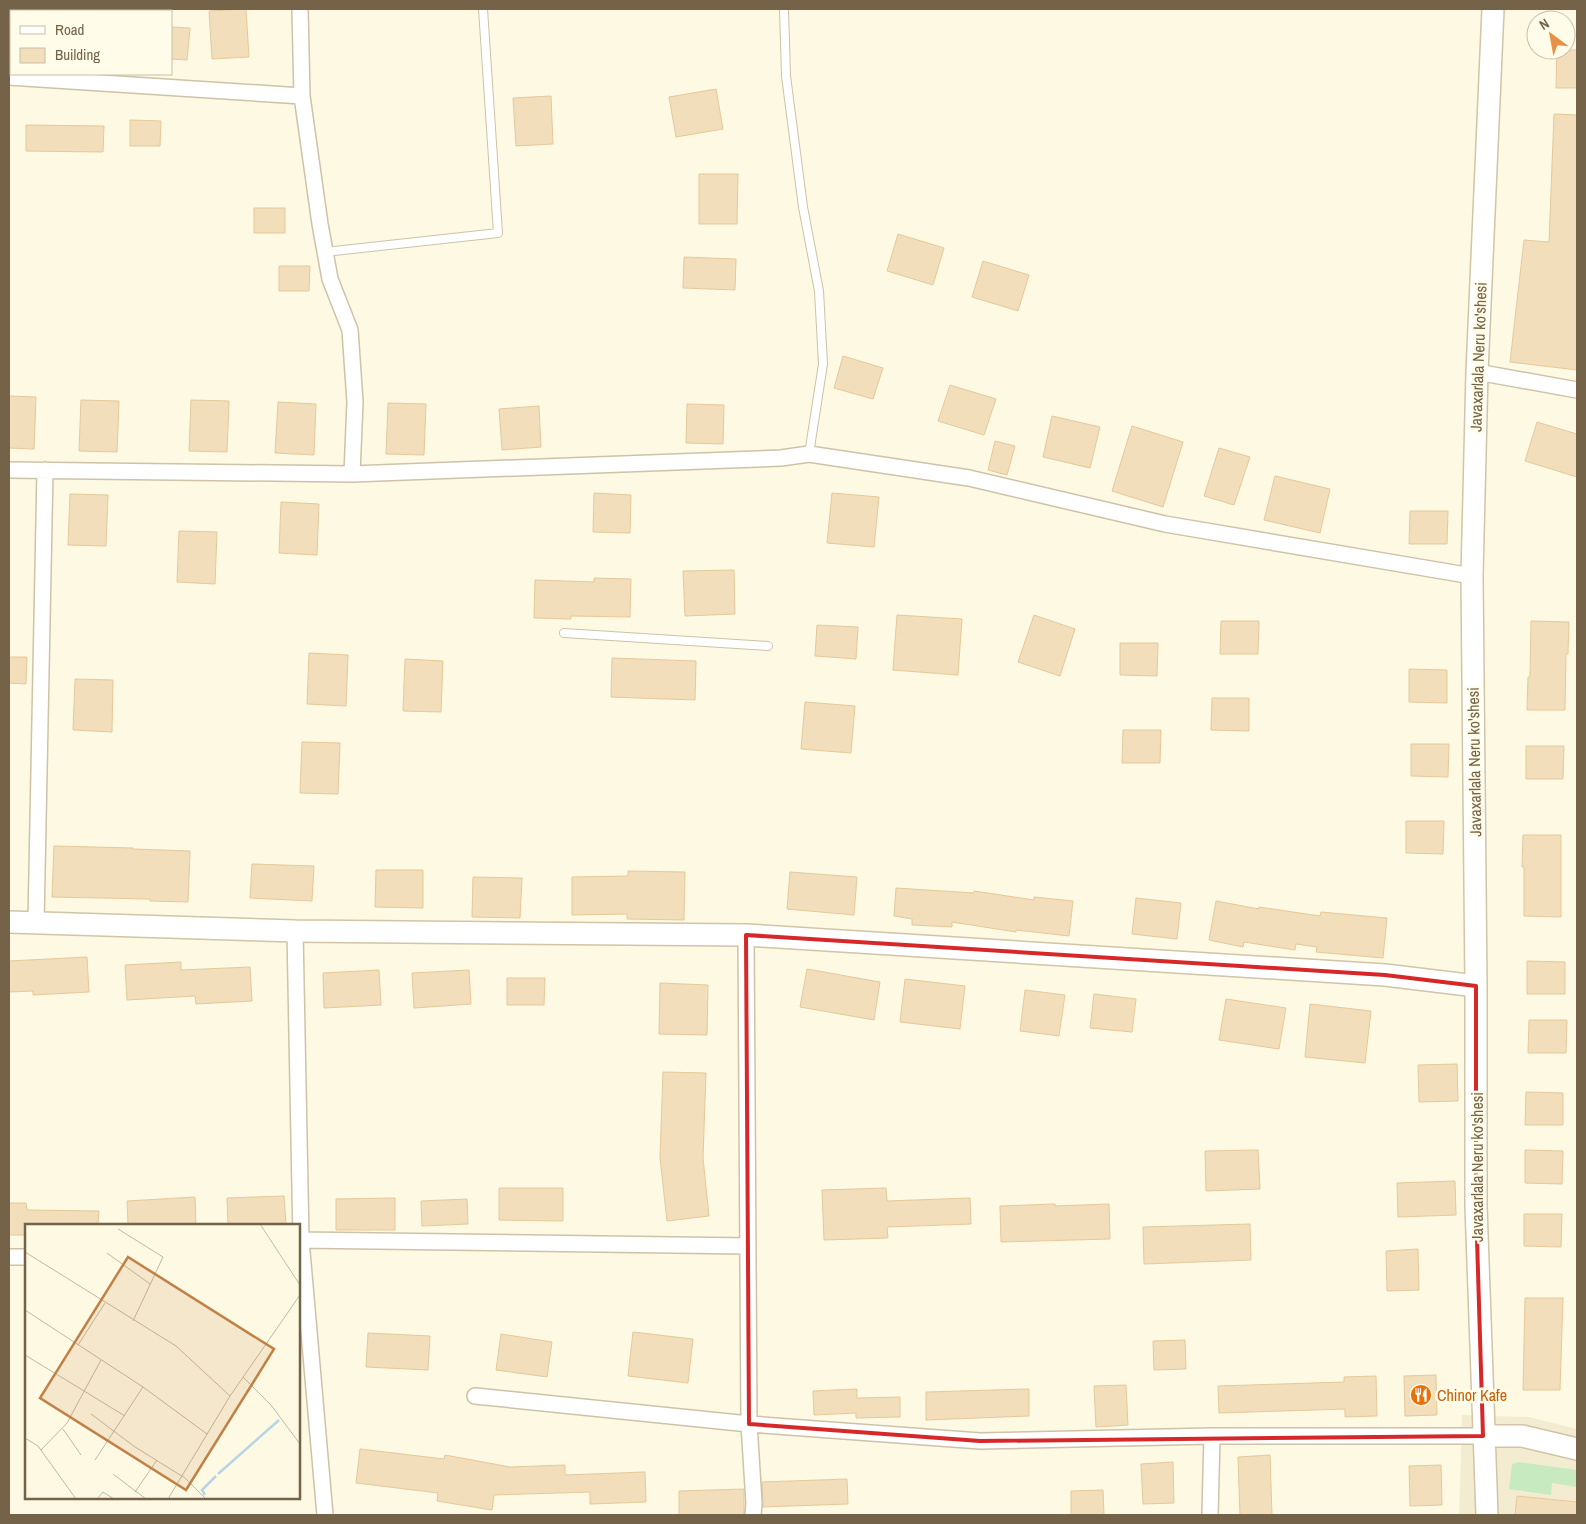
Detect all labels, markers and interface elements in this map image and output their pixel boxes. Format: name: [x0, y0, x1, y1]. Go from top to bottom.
legend: [10, 10, 172, 75]
north arrow: [1526, 10, 1576, 60]
text: N: [1536, 14, 1552, 34]
text: Road: [55, 19, 84, 40]
text: Building: [55, 44, 100, 65]
street label: Javaxarlala Neru ko'shesi: [1464, 282, 1492, 432]
street label: Javaxarlala Neru ko'shesi: [1462, 687, 1486, 837]
street label: Javaxarlala Neru ko'shesi: [1466, 1092, 1488, 1242]
inset map: [25, 1224, 300, 1499]
restaurant icon: Chinor Kafe: [1409, 1383, 1433, 1407]
place label: Chinor Kafe: [1437, 1384, 1507, 1406]

